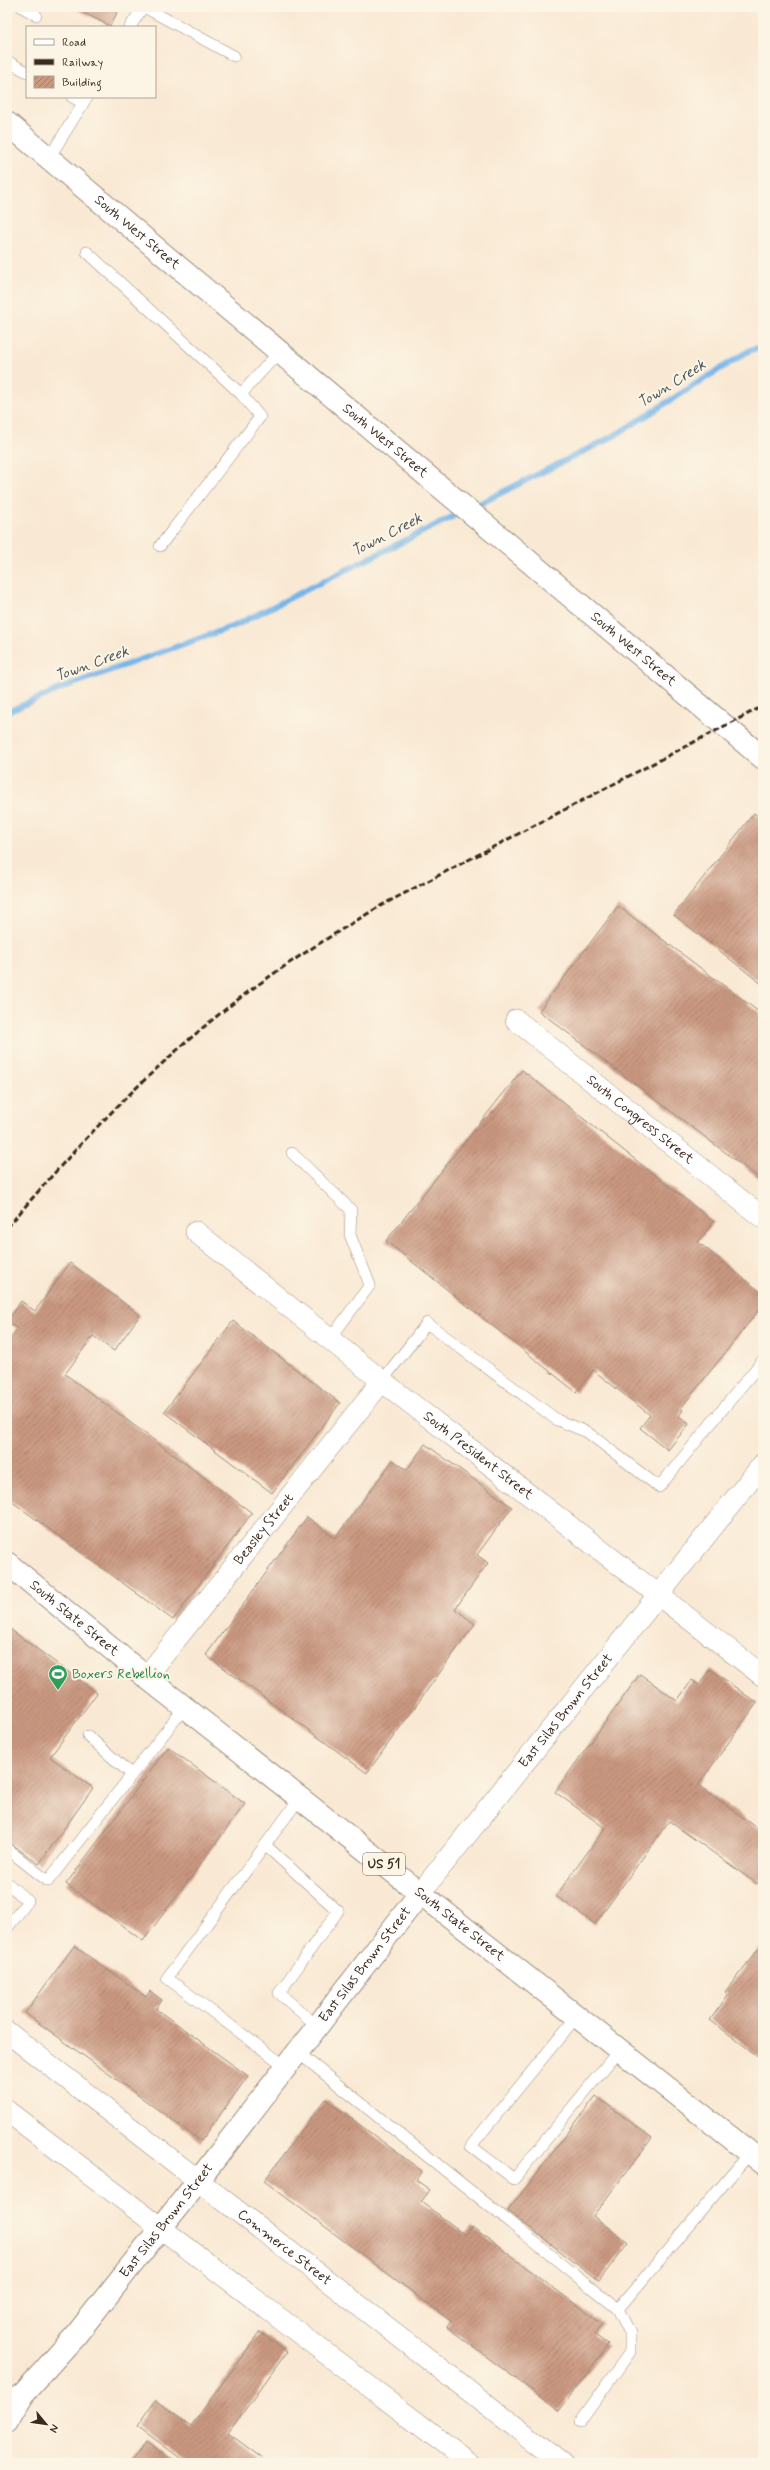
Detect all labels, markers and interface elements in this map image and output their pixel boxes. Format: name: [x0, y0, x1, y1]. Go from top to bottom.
legend: [26, 26, 156, 98]
text: Road: [62, 35, 86, 51]
text: Railway: [62, 55, 104, 71]
text: Building: [62, 75, 102, 92]
street label: South West Street: [90, 191, 184, 274]
water label: Town Creek: [634, 355, 710, 413]
street label: South West Street: [339, 399, 433, 482]
water label: Town Creek: [348, 508, 426, 561]
street label: South West Street: [587, 608, 681, 691]
water label: Town Creek: [53, 641, 132, 687]
street label: South Congress Street: [583, 1071, 698, 1168]
street label: South President Street: [420, 1407, 537, 1504]
street label: Beasley Street: [230, 1490, 298, 1569]
street label: South State Street: [26, 1576, 123, 1661]
street label: East Silas Brown Street: [515, 1650, 617, 1772]
sports icon: Boxers Rebellion: [47, 1663, 69, 1691]
place label: Boxers Rebellion: [72, 1665, 170, 1683]
road number: US 51: [363, 1853, 405, 1875]
street label: South State Street: [411, 1883, 509, 1966]
street label: East Silas Brown Street: [315, 1903, 416, 2026]
street label: East Silas Brown Street: [116, 2159, 218, 2282]
street label: Commerce Street: [234, 2205, 335, 2290]
north arrow: [26, 2404, 66, 2444]
text: N: [46, 2422, 62, 2435]

